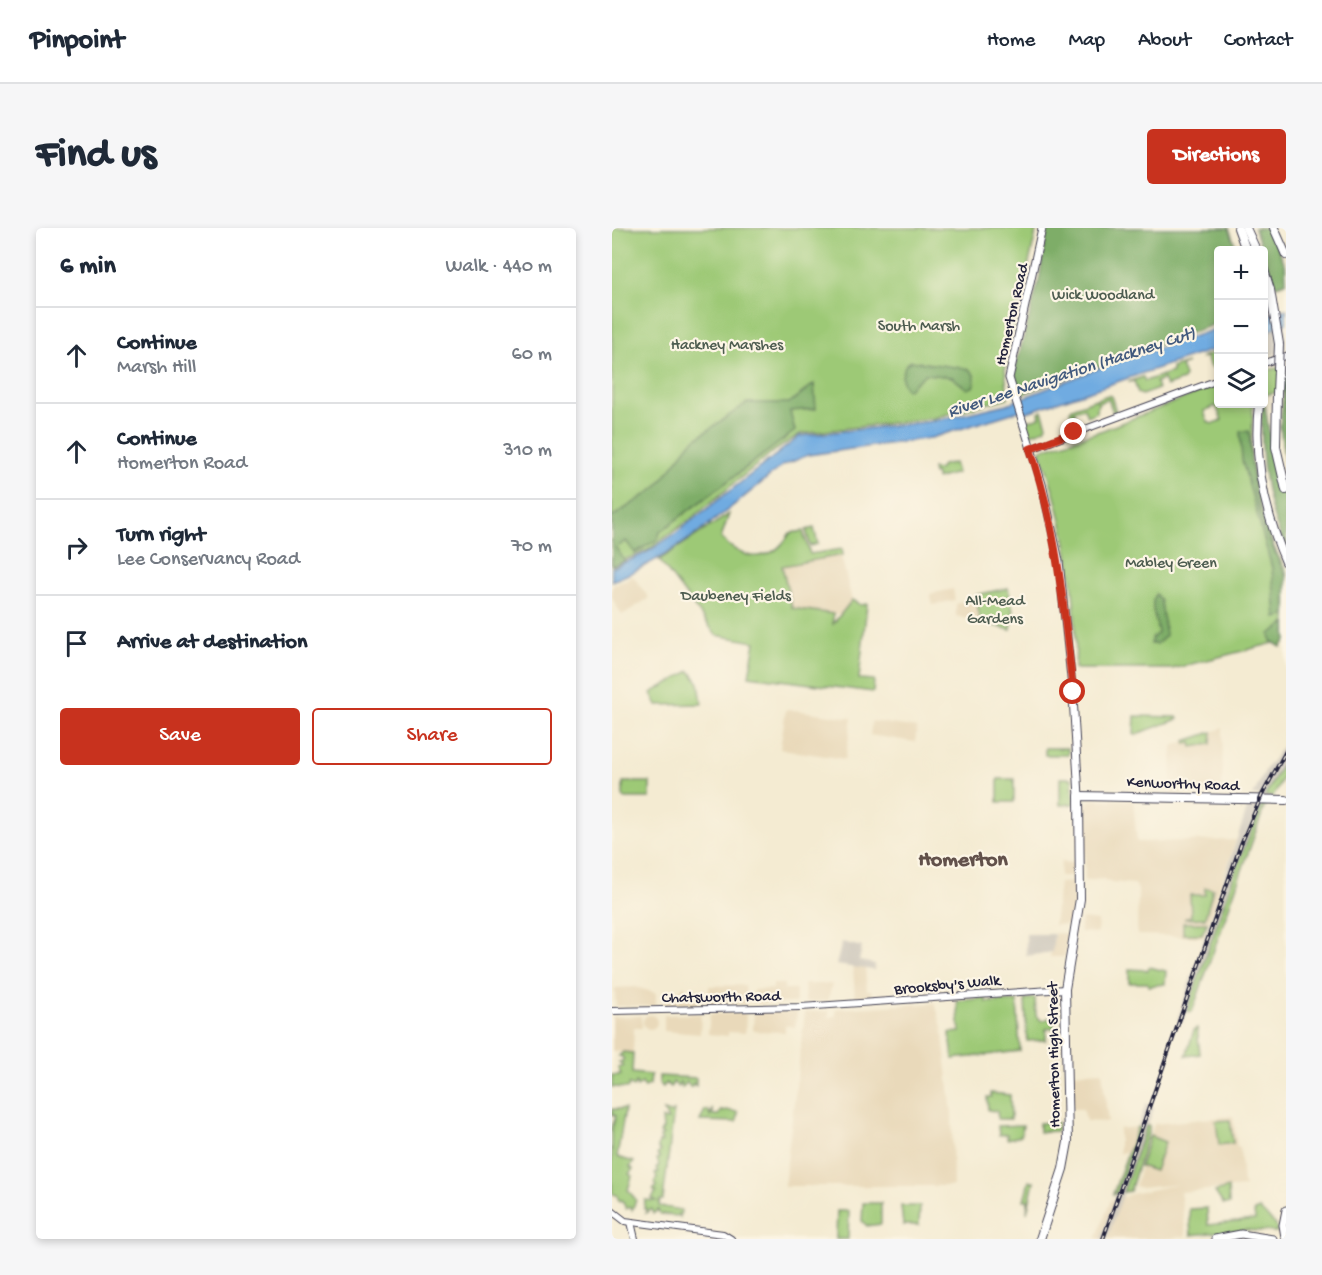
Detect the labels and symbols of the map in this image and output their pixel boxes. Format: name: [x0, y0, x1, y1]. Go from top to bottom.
street label: Homerton Road: [992, 260, 1035, 368]
park label: Wick Woodland: [1052, 287, 1156, 306]
park label: South Marsh: [878, 318, 961, 337]
water label: River Lee Navigation (Hackney Cut): [945, 323, 1199, 423]
park label: Hackney Marshes: [671, 337, 784, 356]
route end: [1060, 418, 1086, 444]
park label: Mabley Green: [1125, 555, 1217, 574]
park label: Daubeney Fields: [680, 588, 792, 607]
park label: All-Mead Gardens: [965, 593, 1026, 630]
route start: [1059, 678, 1085, 704]
street label: Kenworthy Road: [1126, 774, 1241, 797]
district label: Homerton: [918, 848, 1008, 874]
street label: Brooksby's Walk: [892, 972, 1003, 1001]
street label: Homerton High Street: [1045, 980, 1066, 1128]
street label: Chatsworth Road: [662, 988, 782, 1009]

